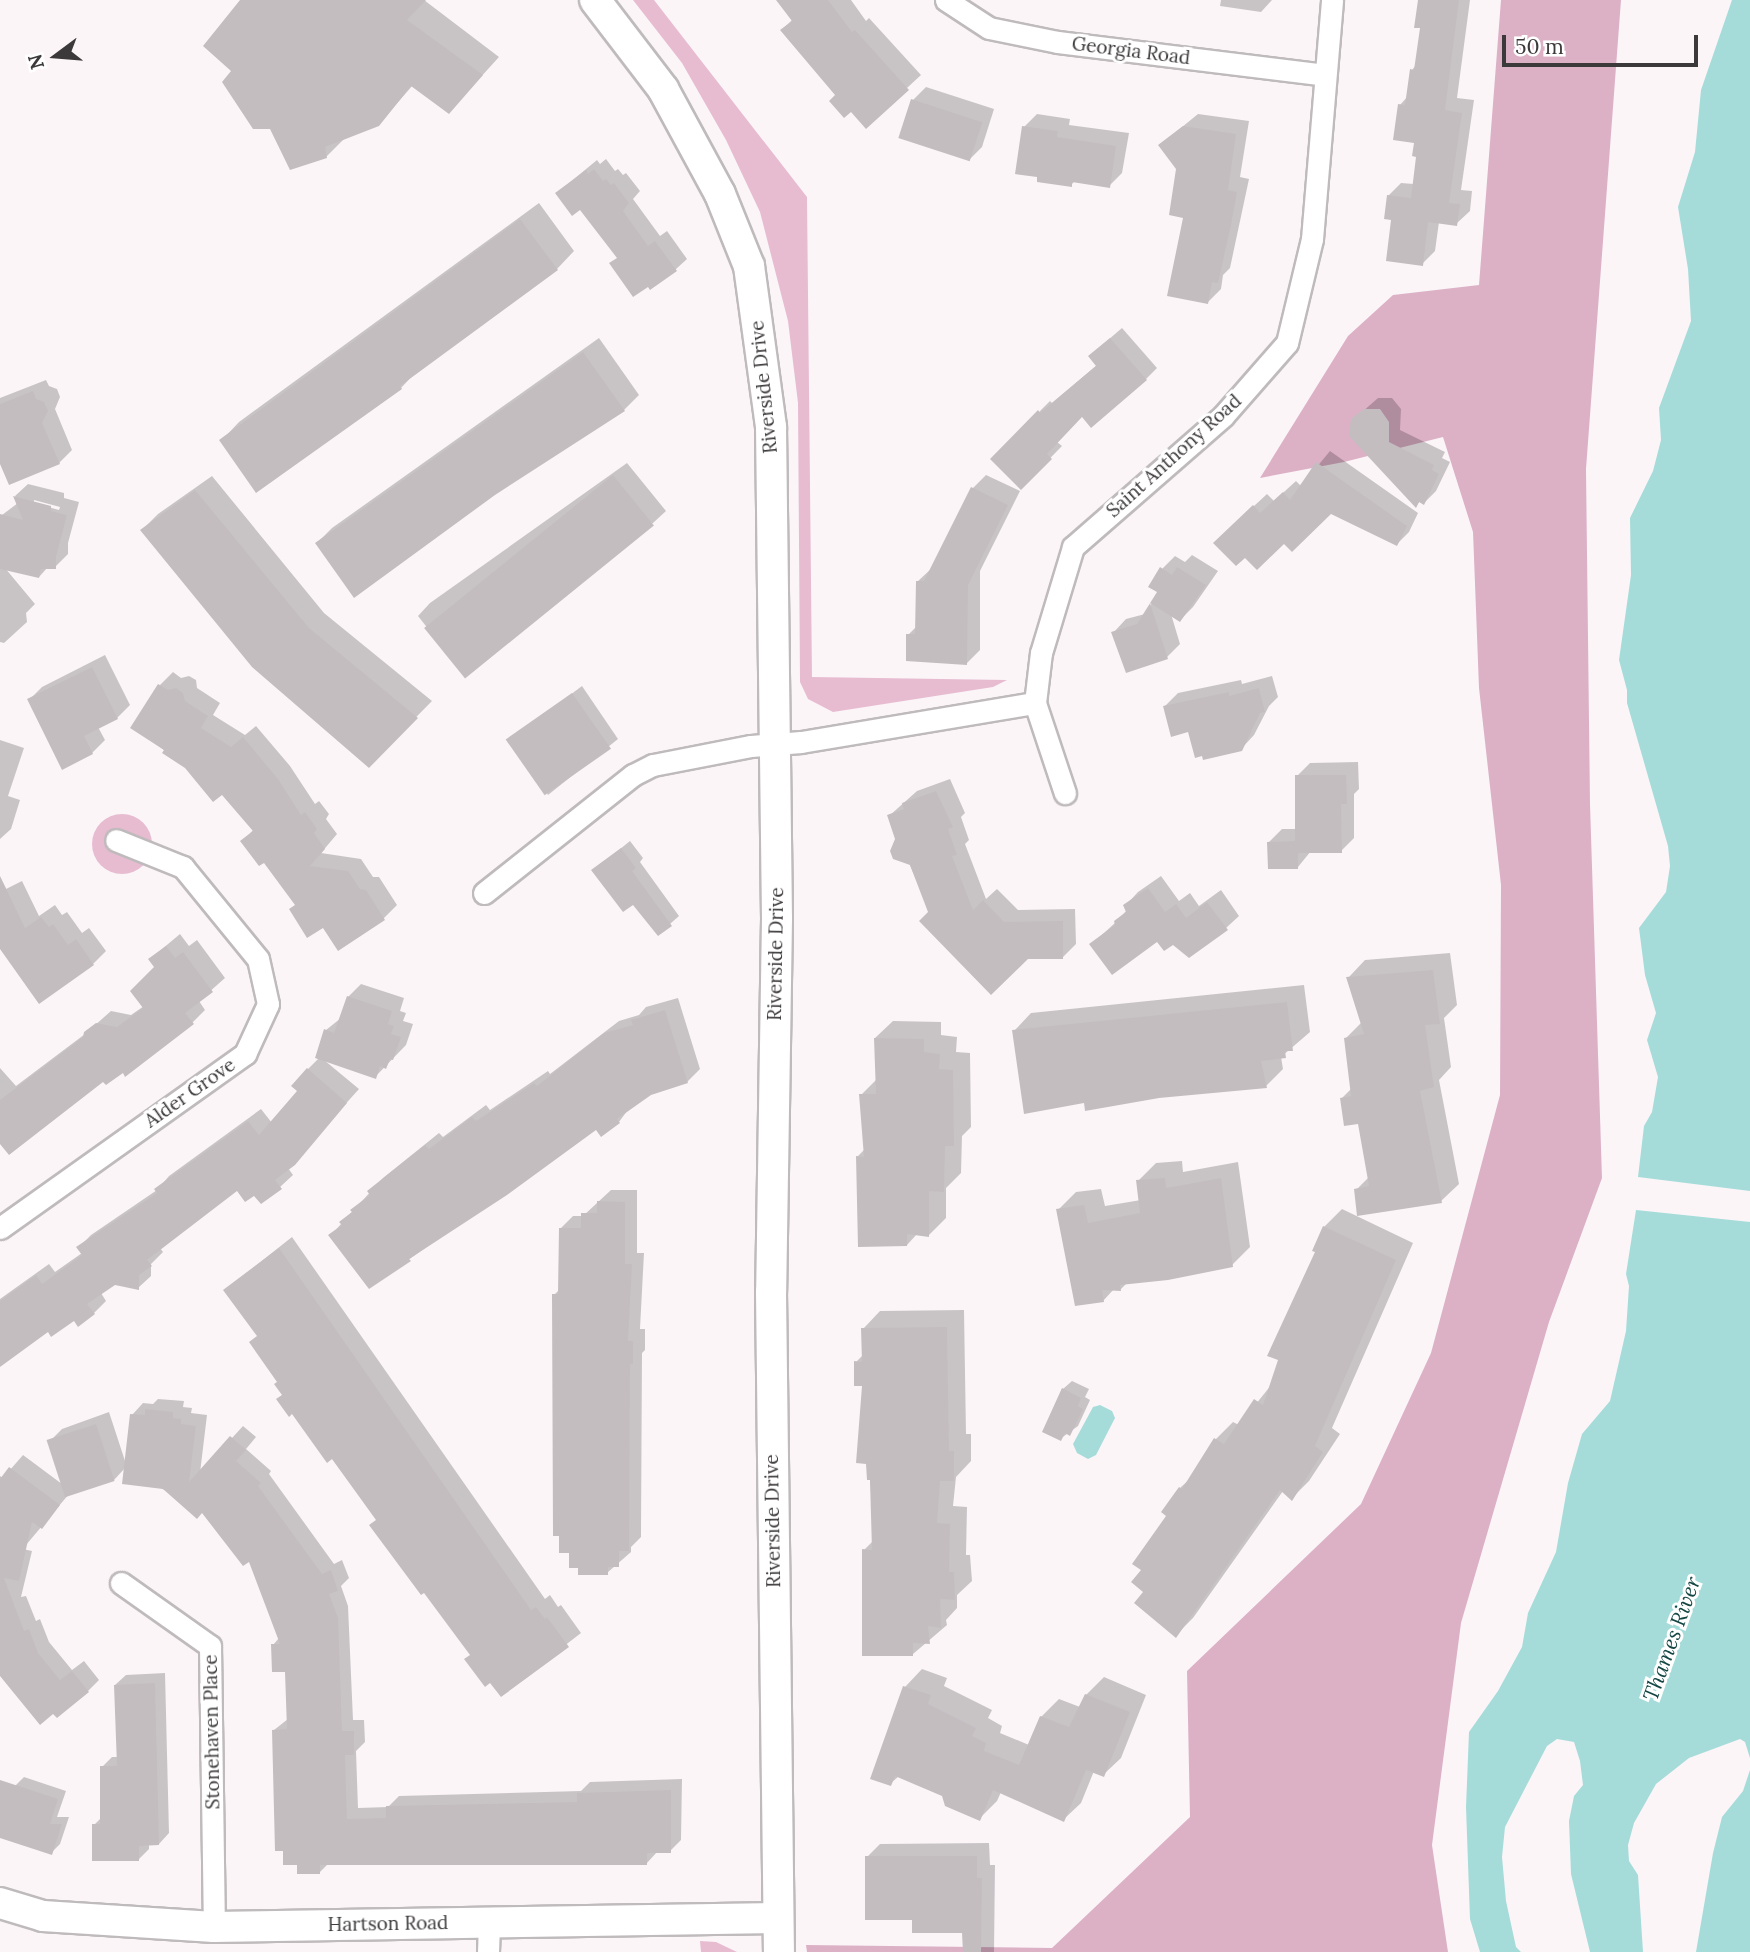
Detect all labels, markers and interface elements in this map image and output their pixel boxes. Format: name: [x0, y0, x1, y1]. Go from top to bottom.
north arrow: [21, 21, 91, 91]
scale bar: [1505, 21, 1701, 65]
street label: Georgia Road: [1071, 32, 1191, 70]
text: 50 m: [1515, 33, 1564, 60]
text: N: [22, 51, 49, 72]
street label: Riverside Drive: [746, 319, 782, 455]
street label: Saint Anthony Road: [1102, 390, 1246, 522]
street label: Riverside Drive: [763, 887, 789, 1021]
street label: Alder Grove: [140, 1053, 240, 1133]
street label: Riverside Drive: [760, 1454, 786, 1588]
water label: Thames River: [1638, 1573, 1706, 1705]
street label: Stonehaven Place: [199, 1654, 225, 1810]
street label: Hartson Road: [327, 1912, 449, 1936]

